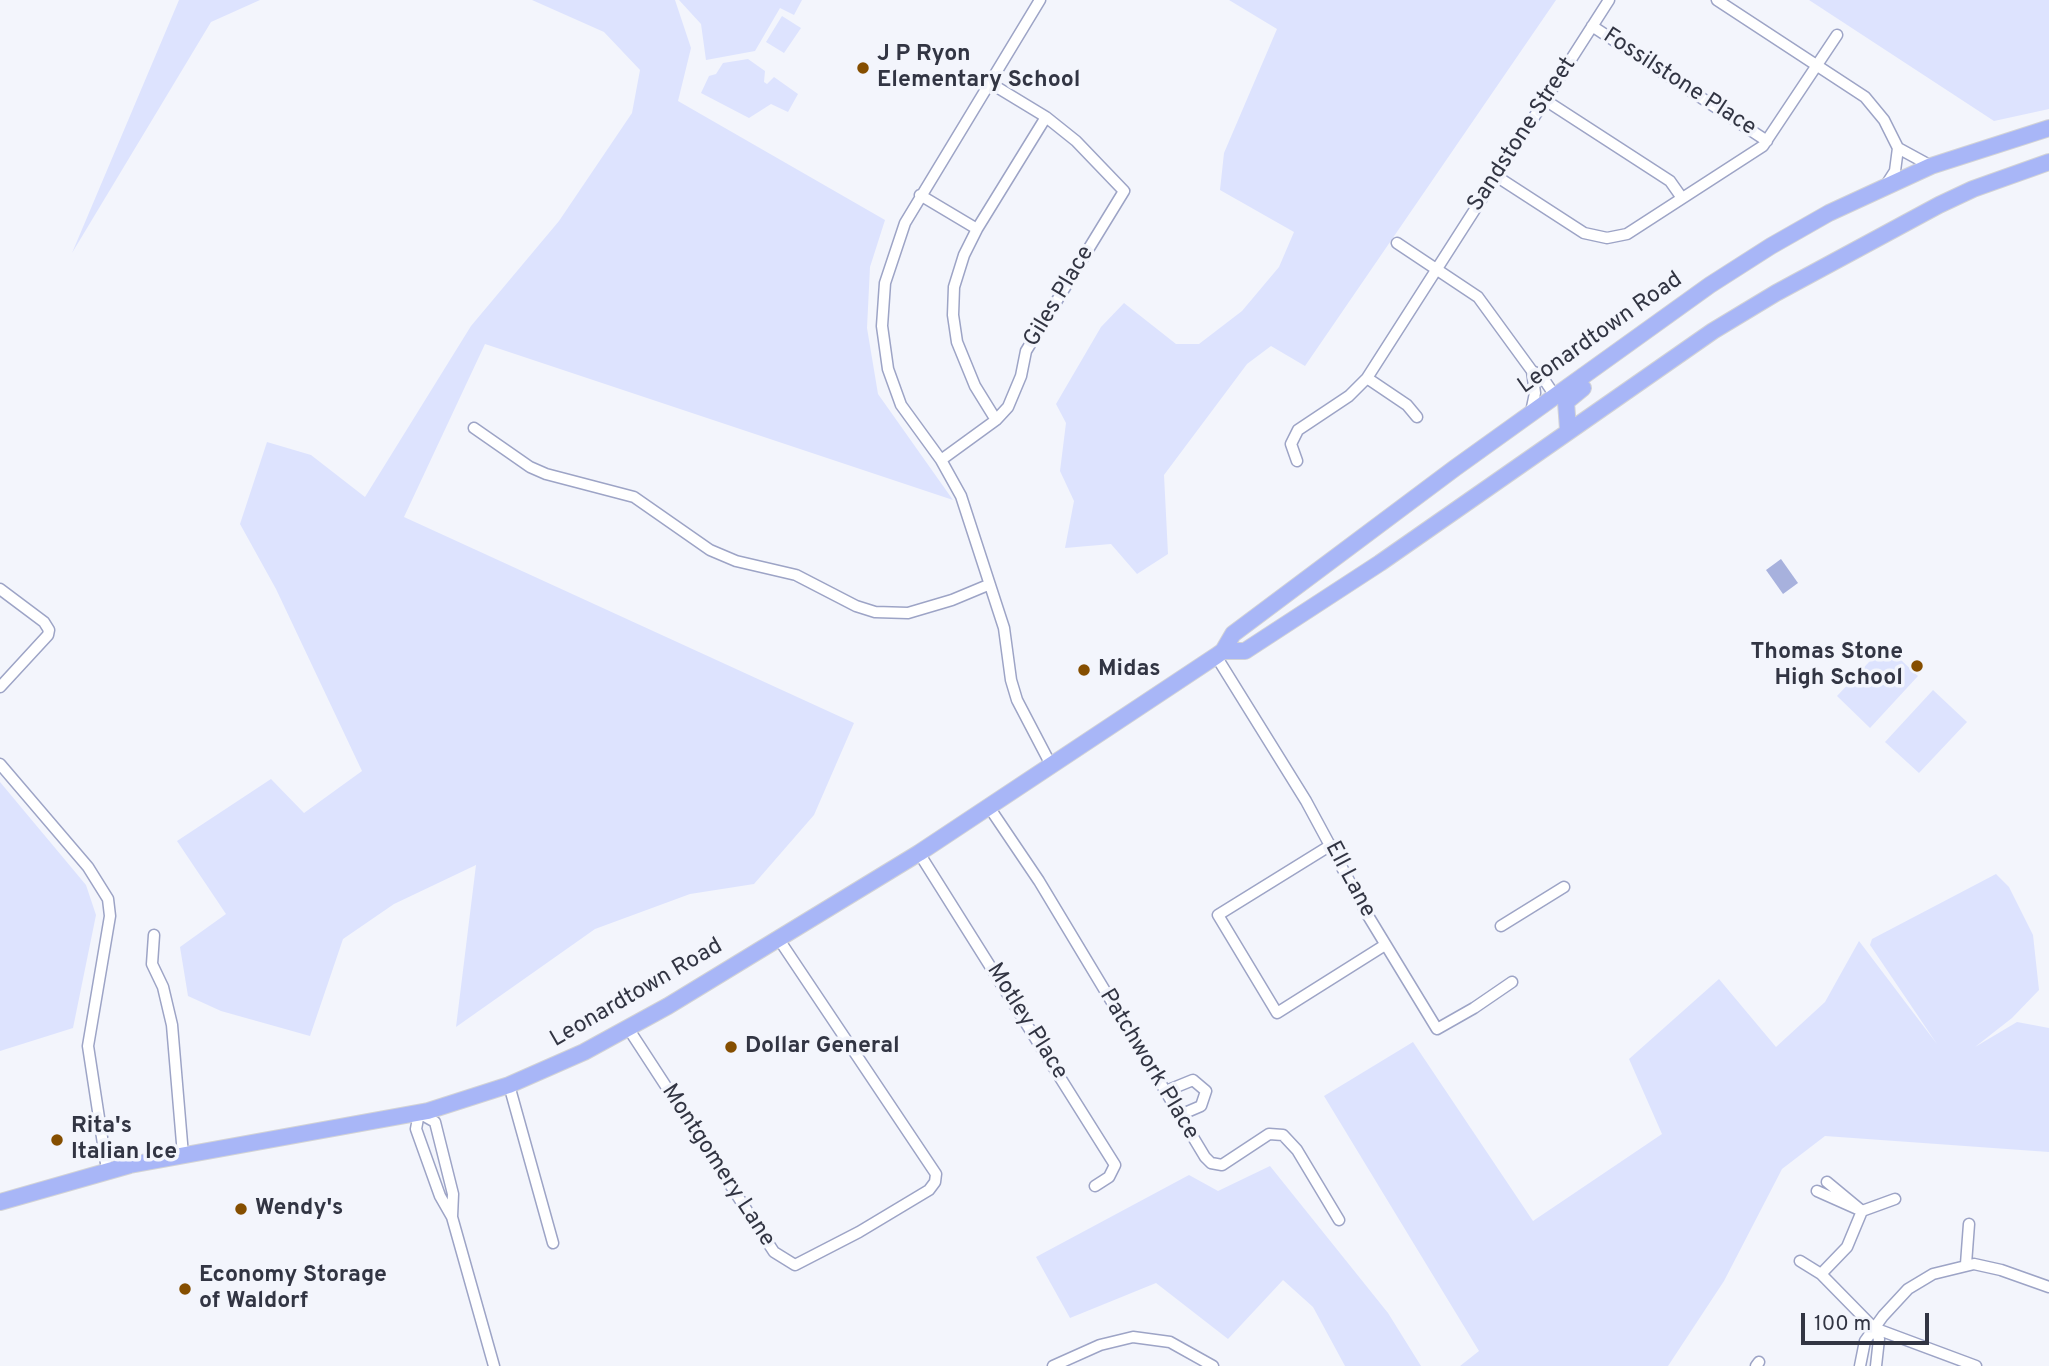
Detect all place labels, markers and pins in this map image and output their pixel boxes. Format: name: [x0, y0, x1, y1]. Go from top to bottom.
place label: J P Ryon Elementary School: [877, 41, 1081, 95]
marker: J P Ryon Elementary School: [855, 60, 871, 76]
place label: Thomas Stone High School: [1750, 639, 1903, 693]
place label: Midas: [1098, 656, 1161, 684]
marker: Thomas Stone High School: [1909, 658, 1925, 674]
marker: Midas: [1076, 662, 1092, 678]
place label: Dollar General: [745, 1033, 900, 1061]
marker: Dollar General: [723, 1039, 739, 1055]
place label: Rita's Italian Ice: [71, 1113, 177, 1167]
marker: Rita's Italian Ice: [49, 1132, 65, 1148]
place label: Wendy's: [255, 1195, 343, 1223]
marker: Wendy's: [233, 1201, 249, 1217]
place label: Economy Storage of Waldorf: [199, 1262, 387, 1316]
marker: Economy Storage of Waldorf: [177, 1281, 193, 1297]

